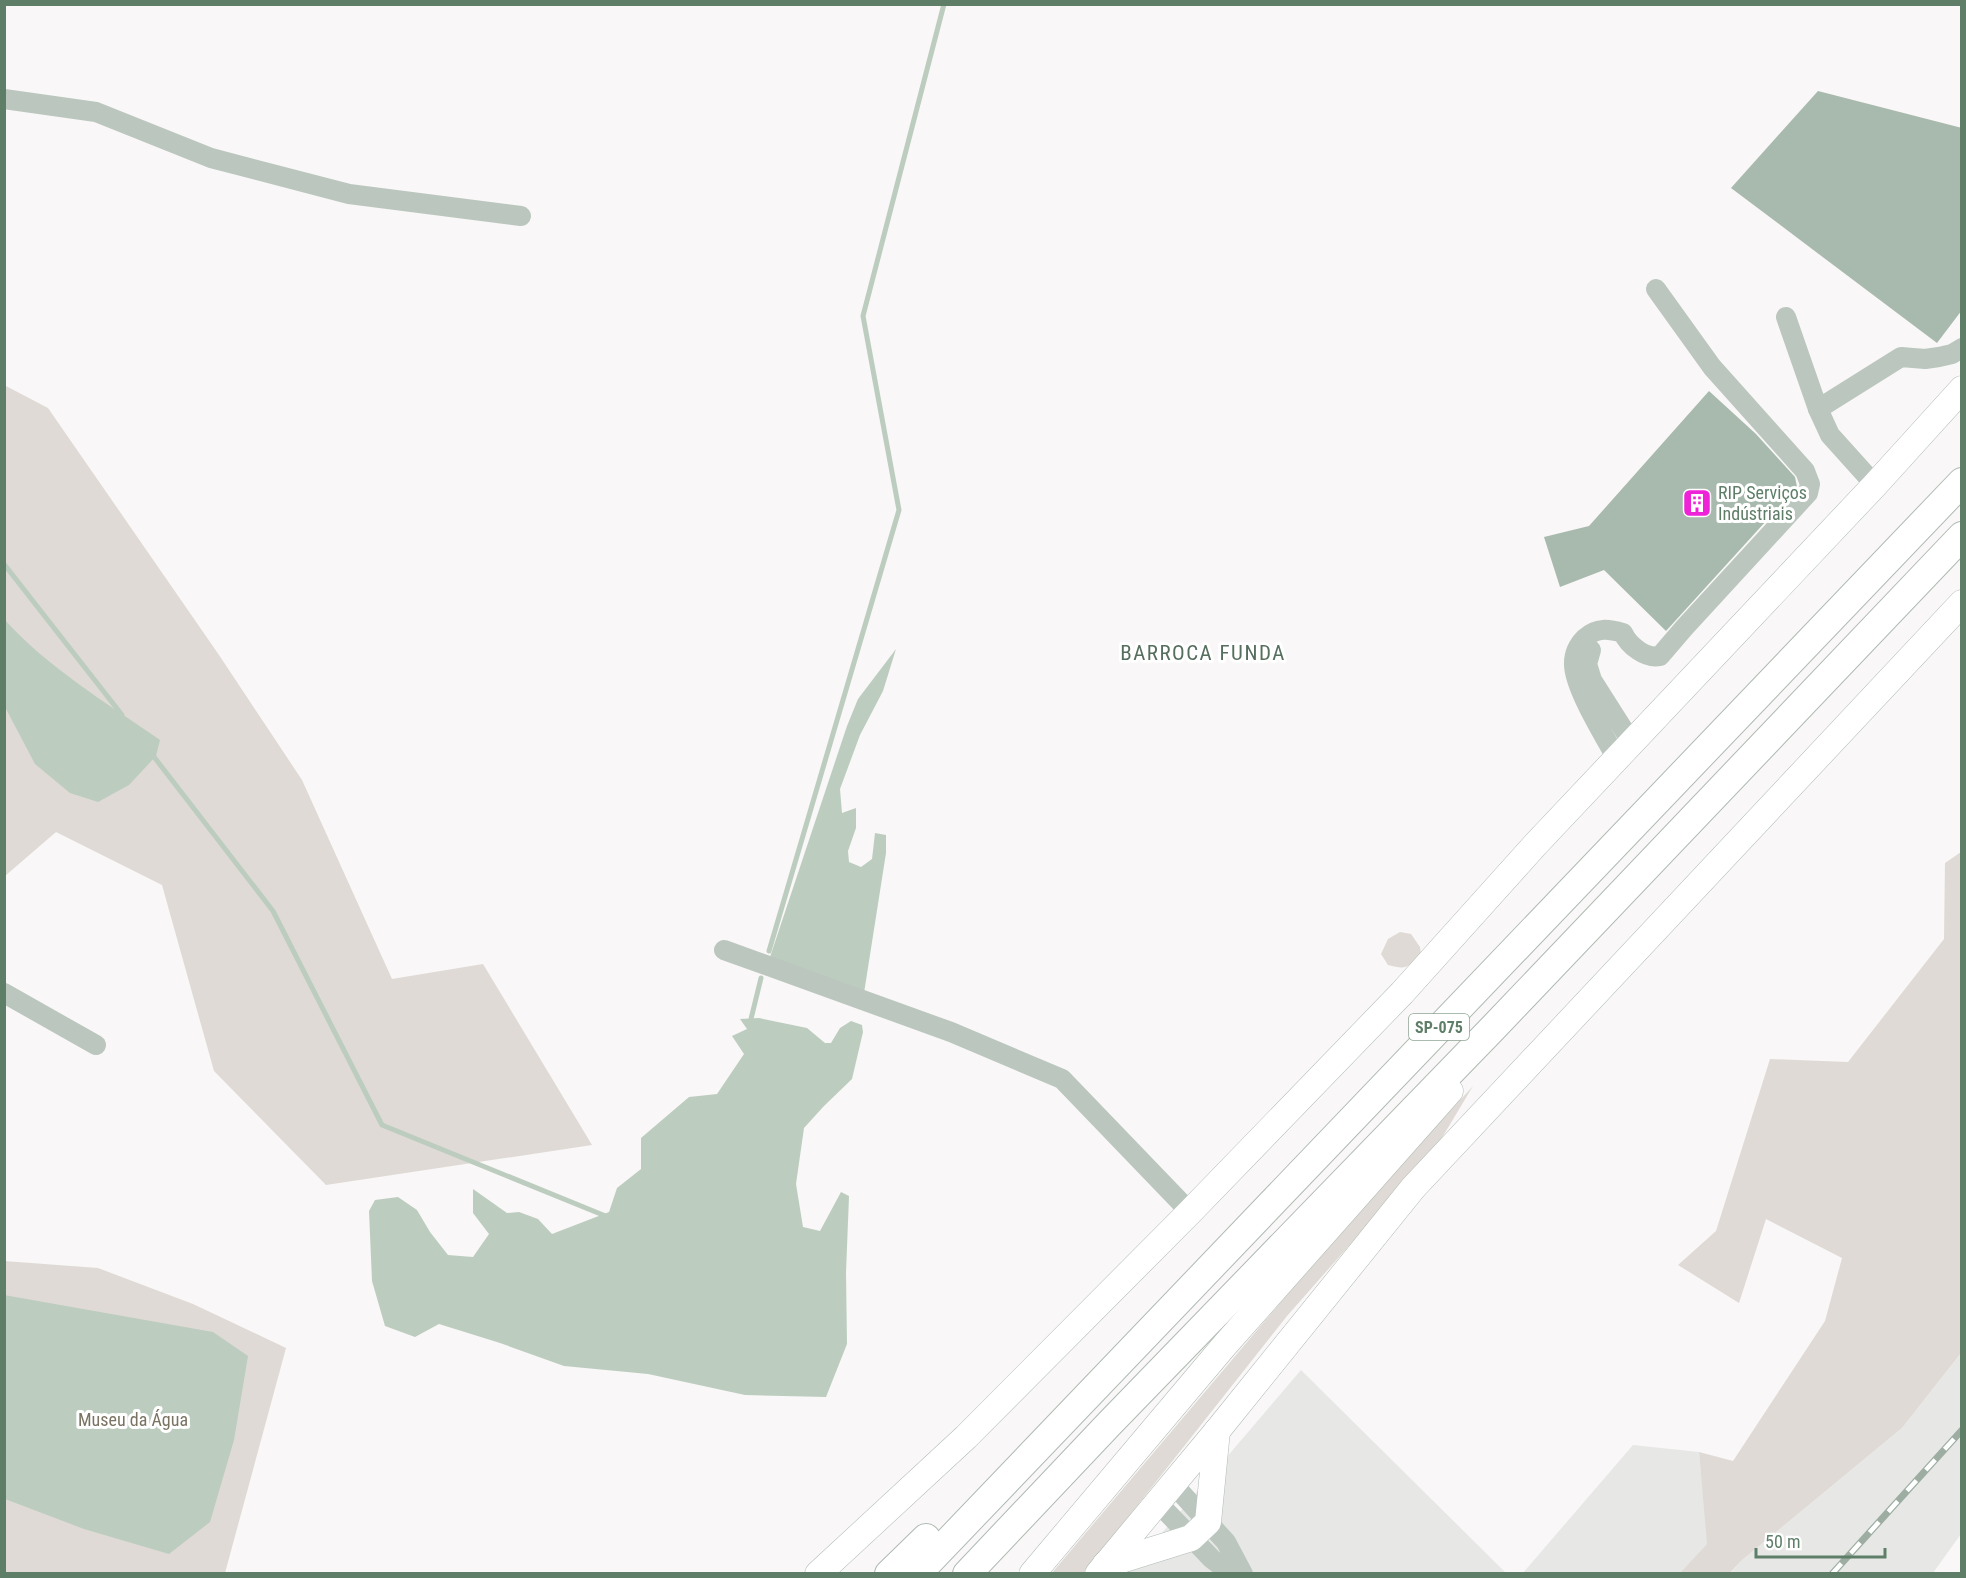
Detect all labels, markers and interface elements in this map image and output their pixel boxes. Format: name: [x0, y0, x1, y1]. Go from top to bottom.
place label: RIP Serviços Indústriais: [1718, 482, 1807, 524]
building icon: RIP Serviços Indústriais: [1681, 487, 1713, 519]
district label: BARROCA FUNDA: [1120, 641, 1286, 665]
road number: SP-075: [1409, 1014, 1469, 1040]
park label: Museu da Água: [78, 1409, 188, 1430]
scale bar: [1756, 1521, 1885, 1559]
text: 50 m: [1765, 1531, 1800, 1552]

